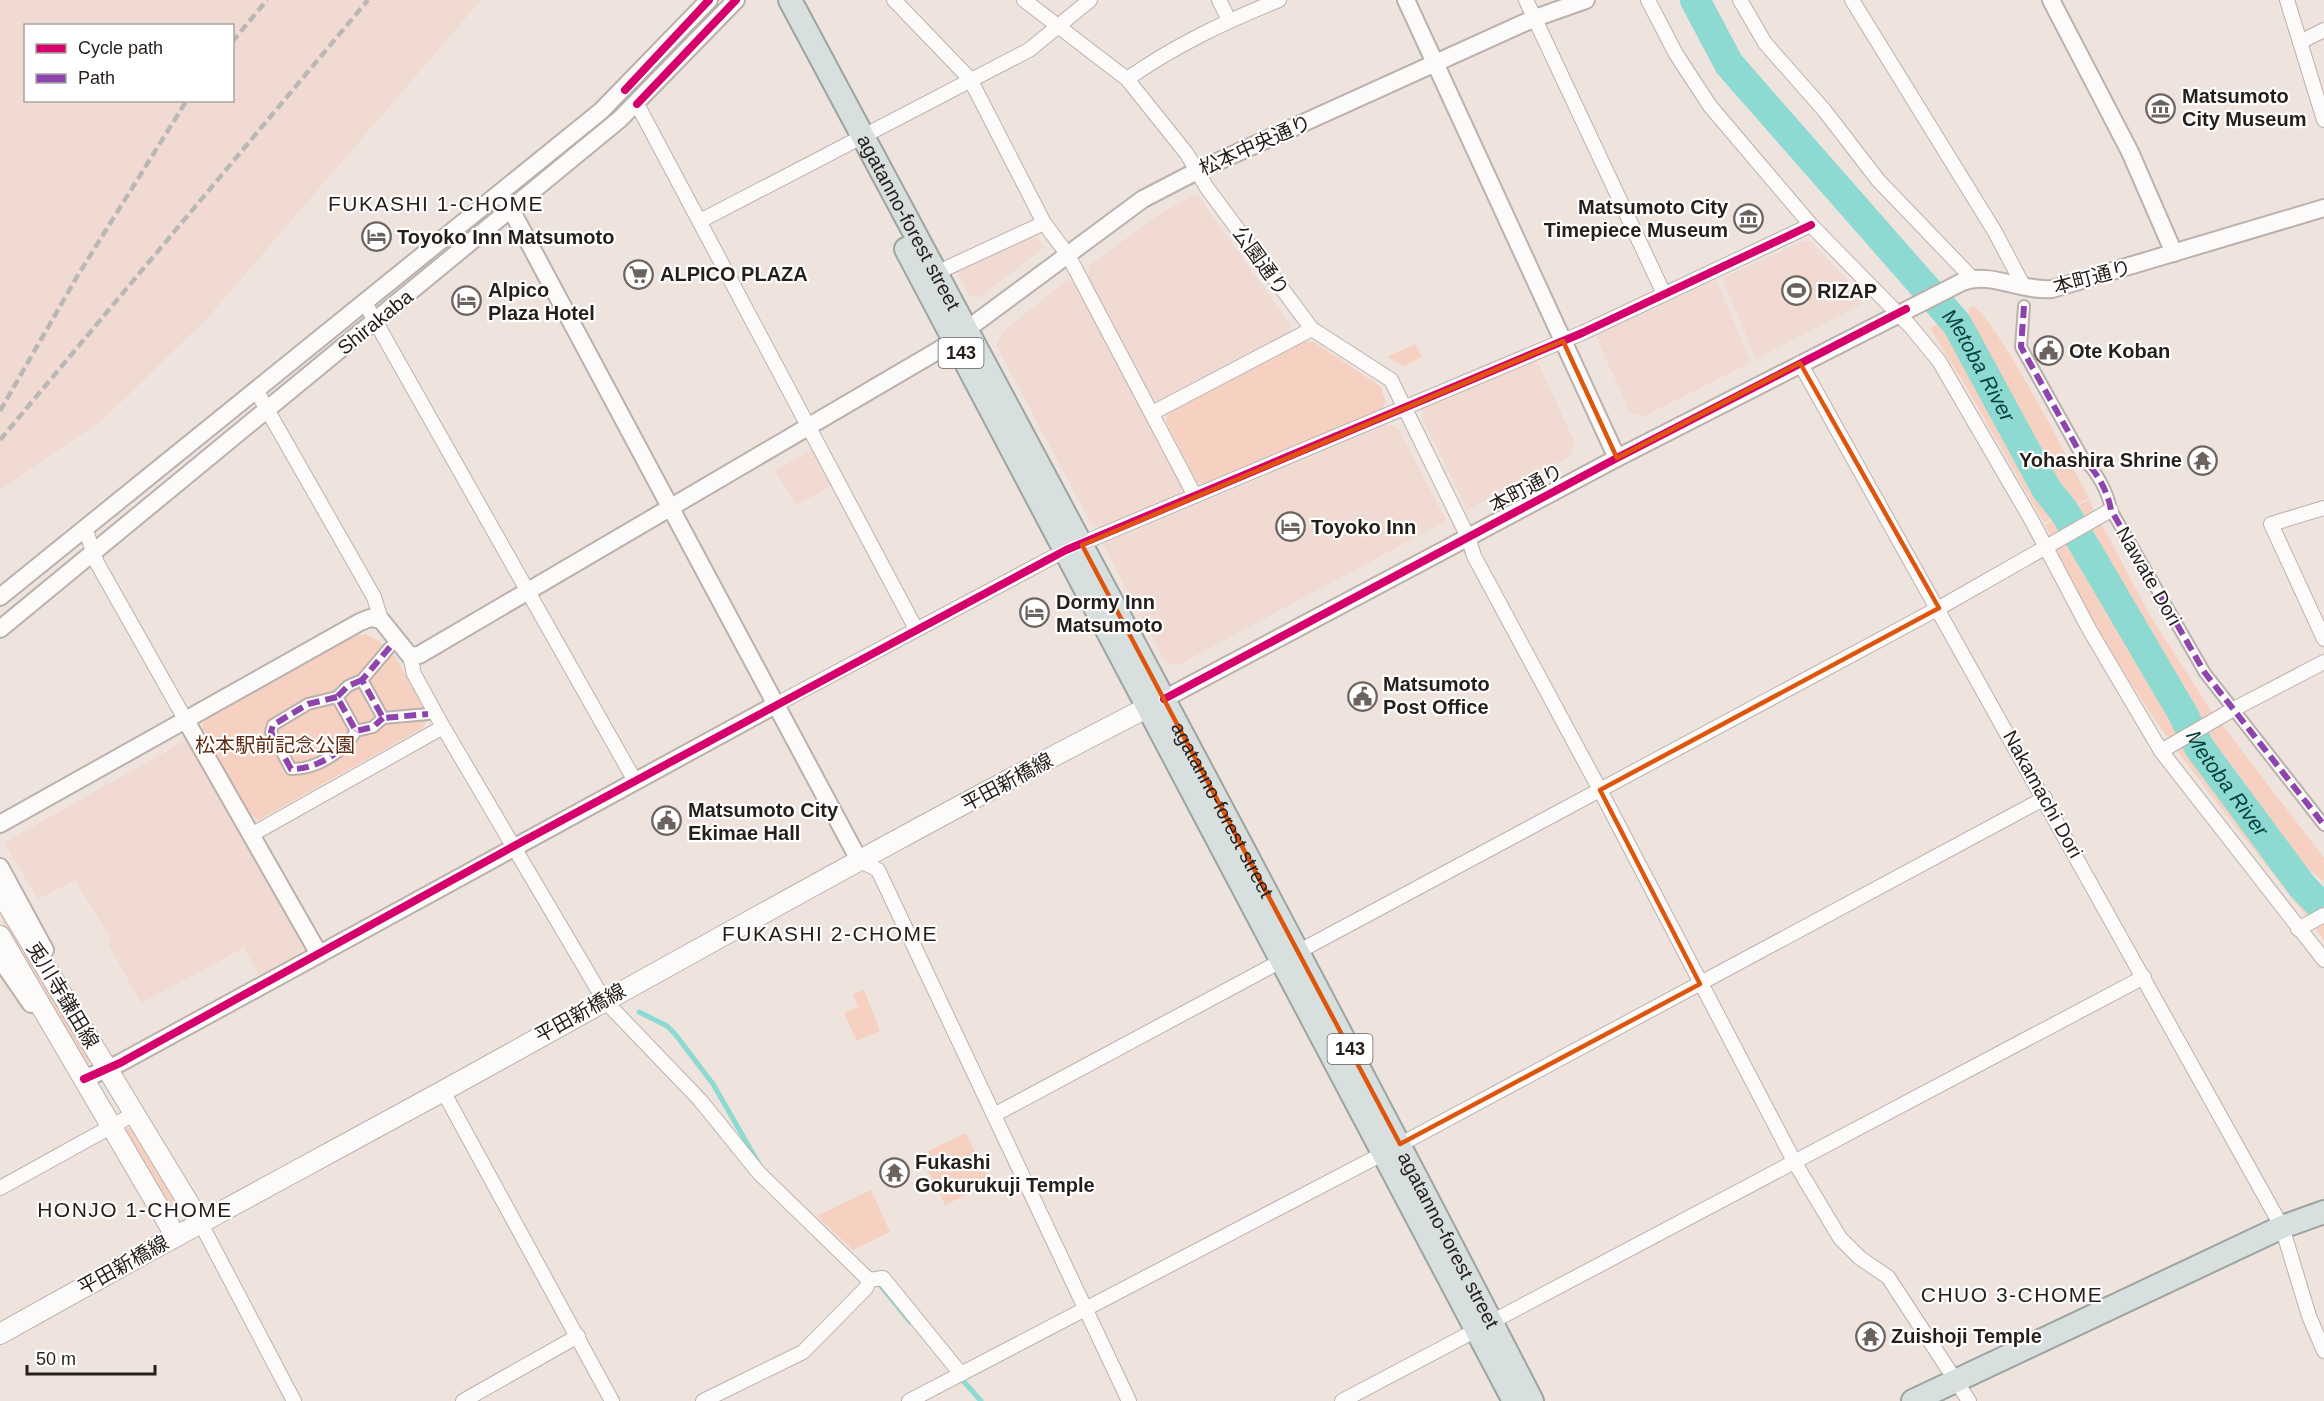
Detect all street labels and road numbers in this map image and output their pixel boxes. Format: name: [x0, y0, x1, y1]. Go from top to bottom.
street label: 松本中央通り: [1196, 111, 1314, 179]
street label: agatanno-forest street: [853, 131, 965, 314]
street label: 公園通り: [1229, 222, 1293, 300]
street label: 本町通り: [2051, 256, 2133, 298]
street label: Shirakaba: [333, 285, 418, 359]
road number: 143: [938, 338, 984, 368]
street label: 本町通り: [1486, 460, 1566, 516]
street label: Nawate Dori: [2112, 523, 2186, 629]
street label: agatanno-forest street: [1167, 718, 1278, 902]
street label: Nakamachi Dori: [1999, 726, 2087, 862]
street label: 平田新橋線: [958, 749, 1056, 815]
street label: 兎川寺鎌田線: [23, 938, 103, 1052]
street label: 平田新橋線: [531, 979, 629, 1047]
road number: 143: [1328, 1034, 1372, 1064]
street label: agatanno-forest street: [1394, 1148, 1504, 1332]
street label: 平田新橋線: [74, 1231, 172, 1299]

